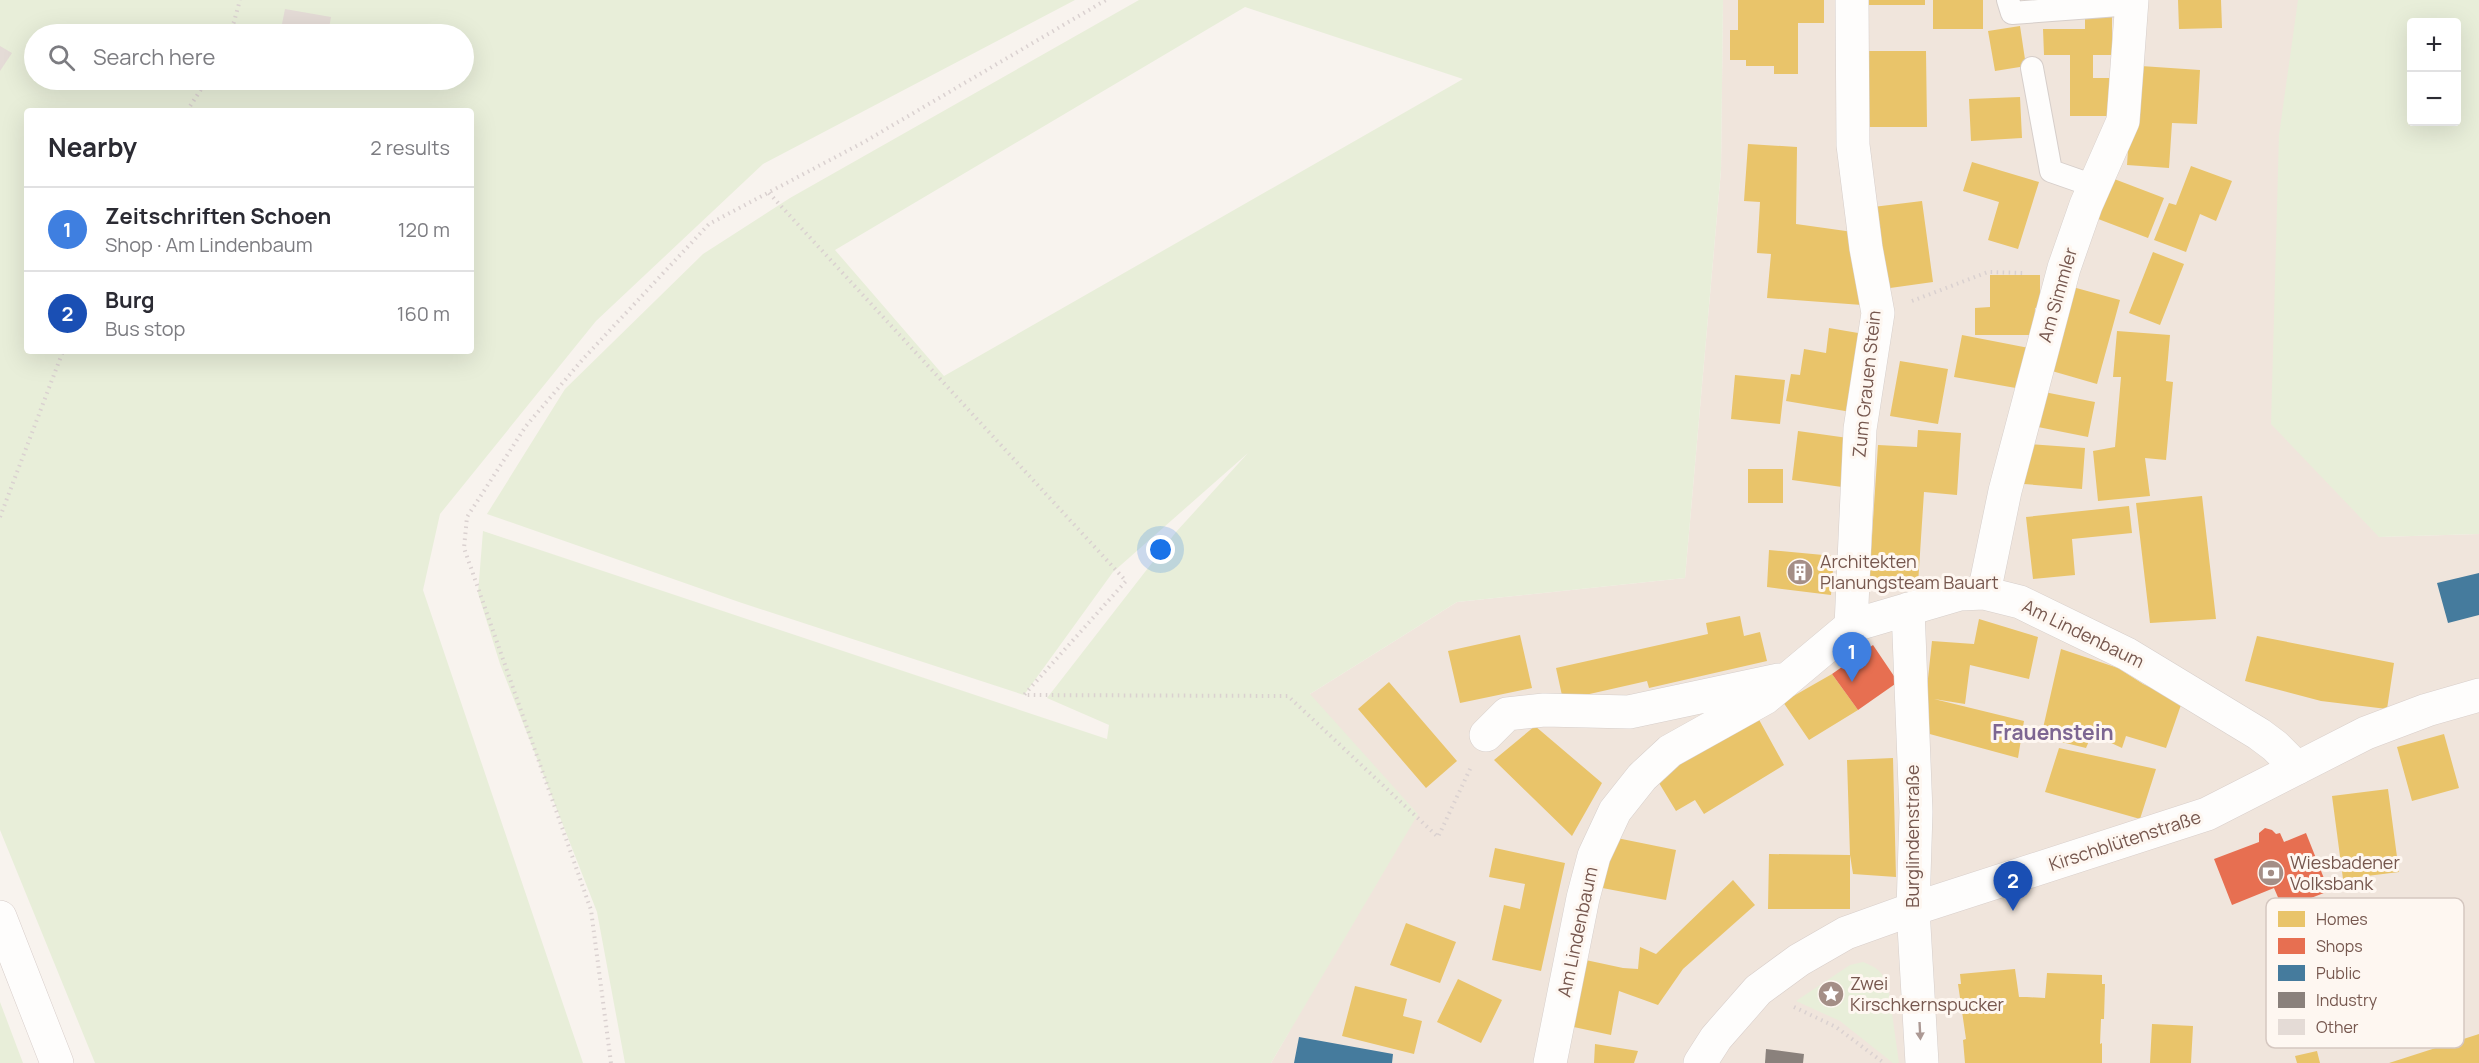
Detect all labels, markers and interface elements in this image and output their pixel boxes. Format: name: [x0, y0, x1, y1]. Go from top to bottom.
map controls: [2407, 18, 2461, 126]
button: +: [2407, 18, 2461, 72]
search box: [24, 24, 474, 90]
icon: search: [45, 41, 78, 74]
text: Search here: [93, 42, 215, 72]
button: −: [2407, 72, 2461, 126]
text: Nearby: [48, 129, 137, 165]
text: 2 results: [370, 134, 450, 161]
text: Zeitschriften Schoen: [105, 201, 331, 231]
text: 1: [63, 216, 72, 243]
text: 120 m: [398, 216, 450, 243]
text: Shop · Am Lindenbaum: [105, 231, 313, 258]
street label: Am Simmler: [2032, 244, 2082, 345]
text: Burg: [105, 285, 155, 315]
text: 2: [62, 300, 73, 327]
text: 160 m: [397, 300, 450, 327]
street label: Zum Grauen Stein: [1846, 309, 1886, 459]
text: Bus stop: [105, 315, 185, 342]
your location: [1146, 535, 1175, 564]
place label: Architekten Planungsteam Bauart: [1820, 549, 1999, 594]
building icon: Architekten Planungsteam Bauart: [1785, 557, 1815, 587]
street label: Am Lindenbaum: [2019, 593, 2148, 673]
pin: 1: [1832, 632, 1872, 682]
district label: Frauenstein: [1992, 718, 2114, 746]
street label: Burglindenstraße: [1900, 764, 1924, 908]
street label: Kirschblütenstraße: [2046, 804, 2204, 876]
place label: Wiesbadener Volksbank: [2290, 850, 2400, 895]
bank icon: Wiesbadener Volksbank: [2256, 858, 2286, 888]
pin: 2: [1994, 862, 2032, 911]
street label: Am Lindenbaum: [1552, 864, 1603, 999]
legend: [2266, 898, 2464, 1048]
text: Homes: [2316, 908, 2368, 930]
text: Shops: [2316, 935, 2363, 957]
text: Public: [2316, 962, 2361, 984]
place label: Zwei Kirschkernspucker: [1850, 971, 2005, 1016]
place icon: Zwei Kirschkernspucker: [1816, 979, 1846, 1009]
text: Industry: [2316, 989, 2378, 1011]
text: Other: [2316, 1016, 2359, 1038]
one-way arrow: [1915, 1021, 1924, 1040]

